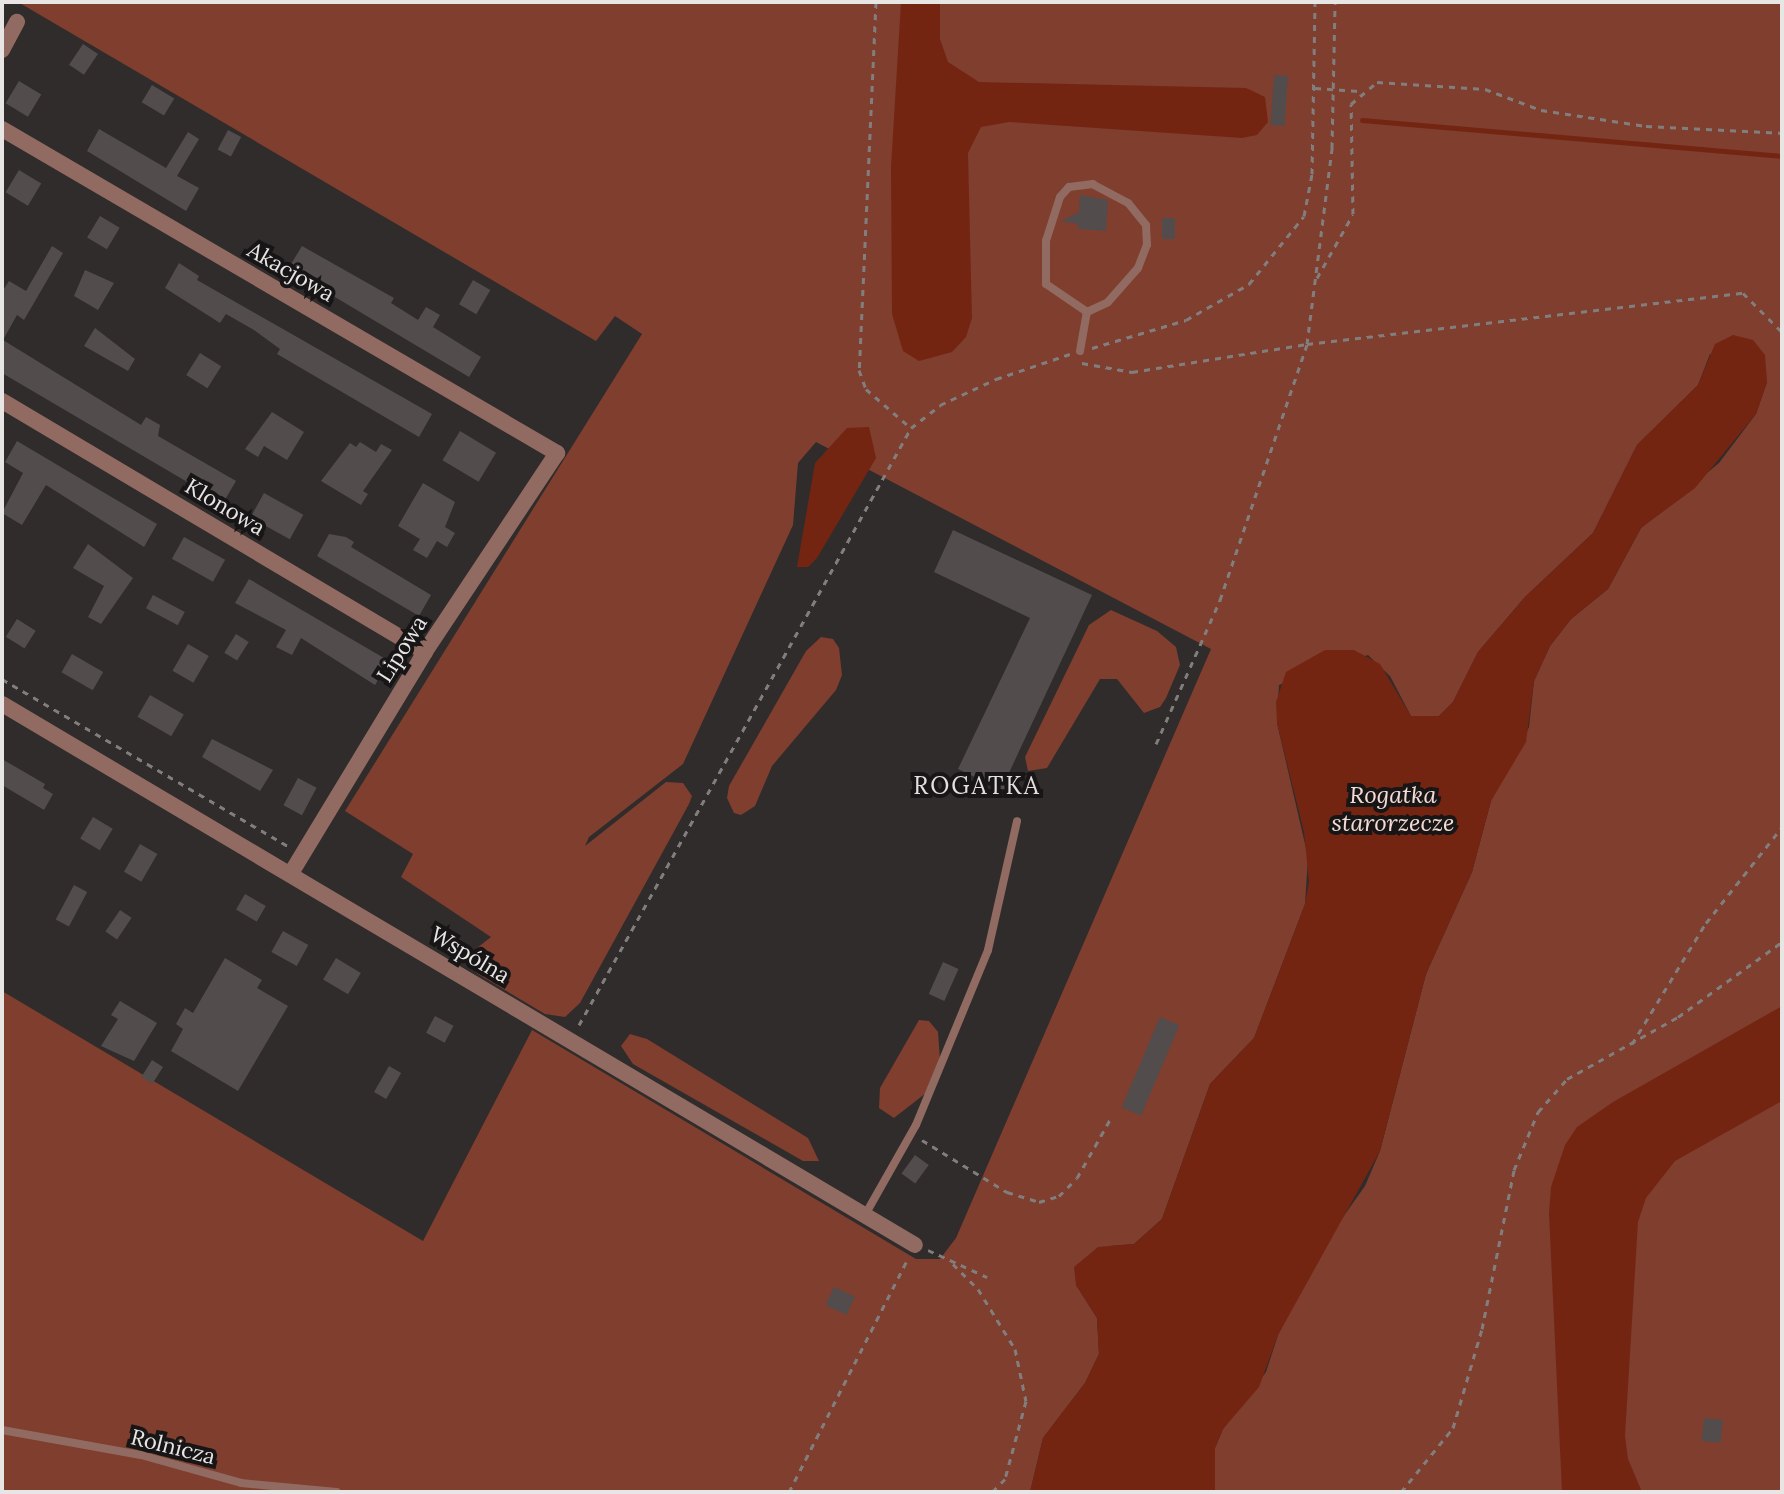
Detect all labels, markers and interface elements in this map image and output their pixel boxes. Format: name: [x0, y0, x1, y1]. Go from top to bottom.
street label: Akacjowa: [243, 237, 339, 307]
street label: Klonowa: [180, 473, 270, 541]
street label: Lipowa: [371, 611, 433, 687]
district label: ROGATKA: [913, 772, 1041, 800]
water label: Rogatka starorzecze: [1331, 781, 1455, 837]
street label: Wspólna: [426, 921, 514, 989]
street label: Rolnicza: [128, 1424, 218, 1470]

